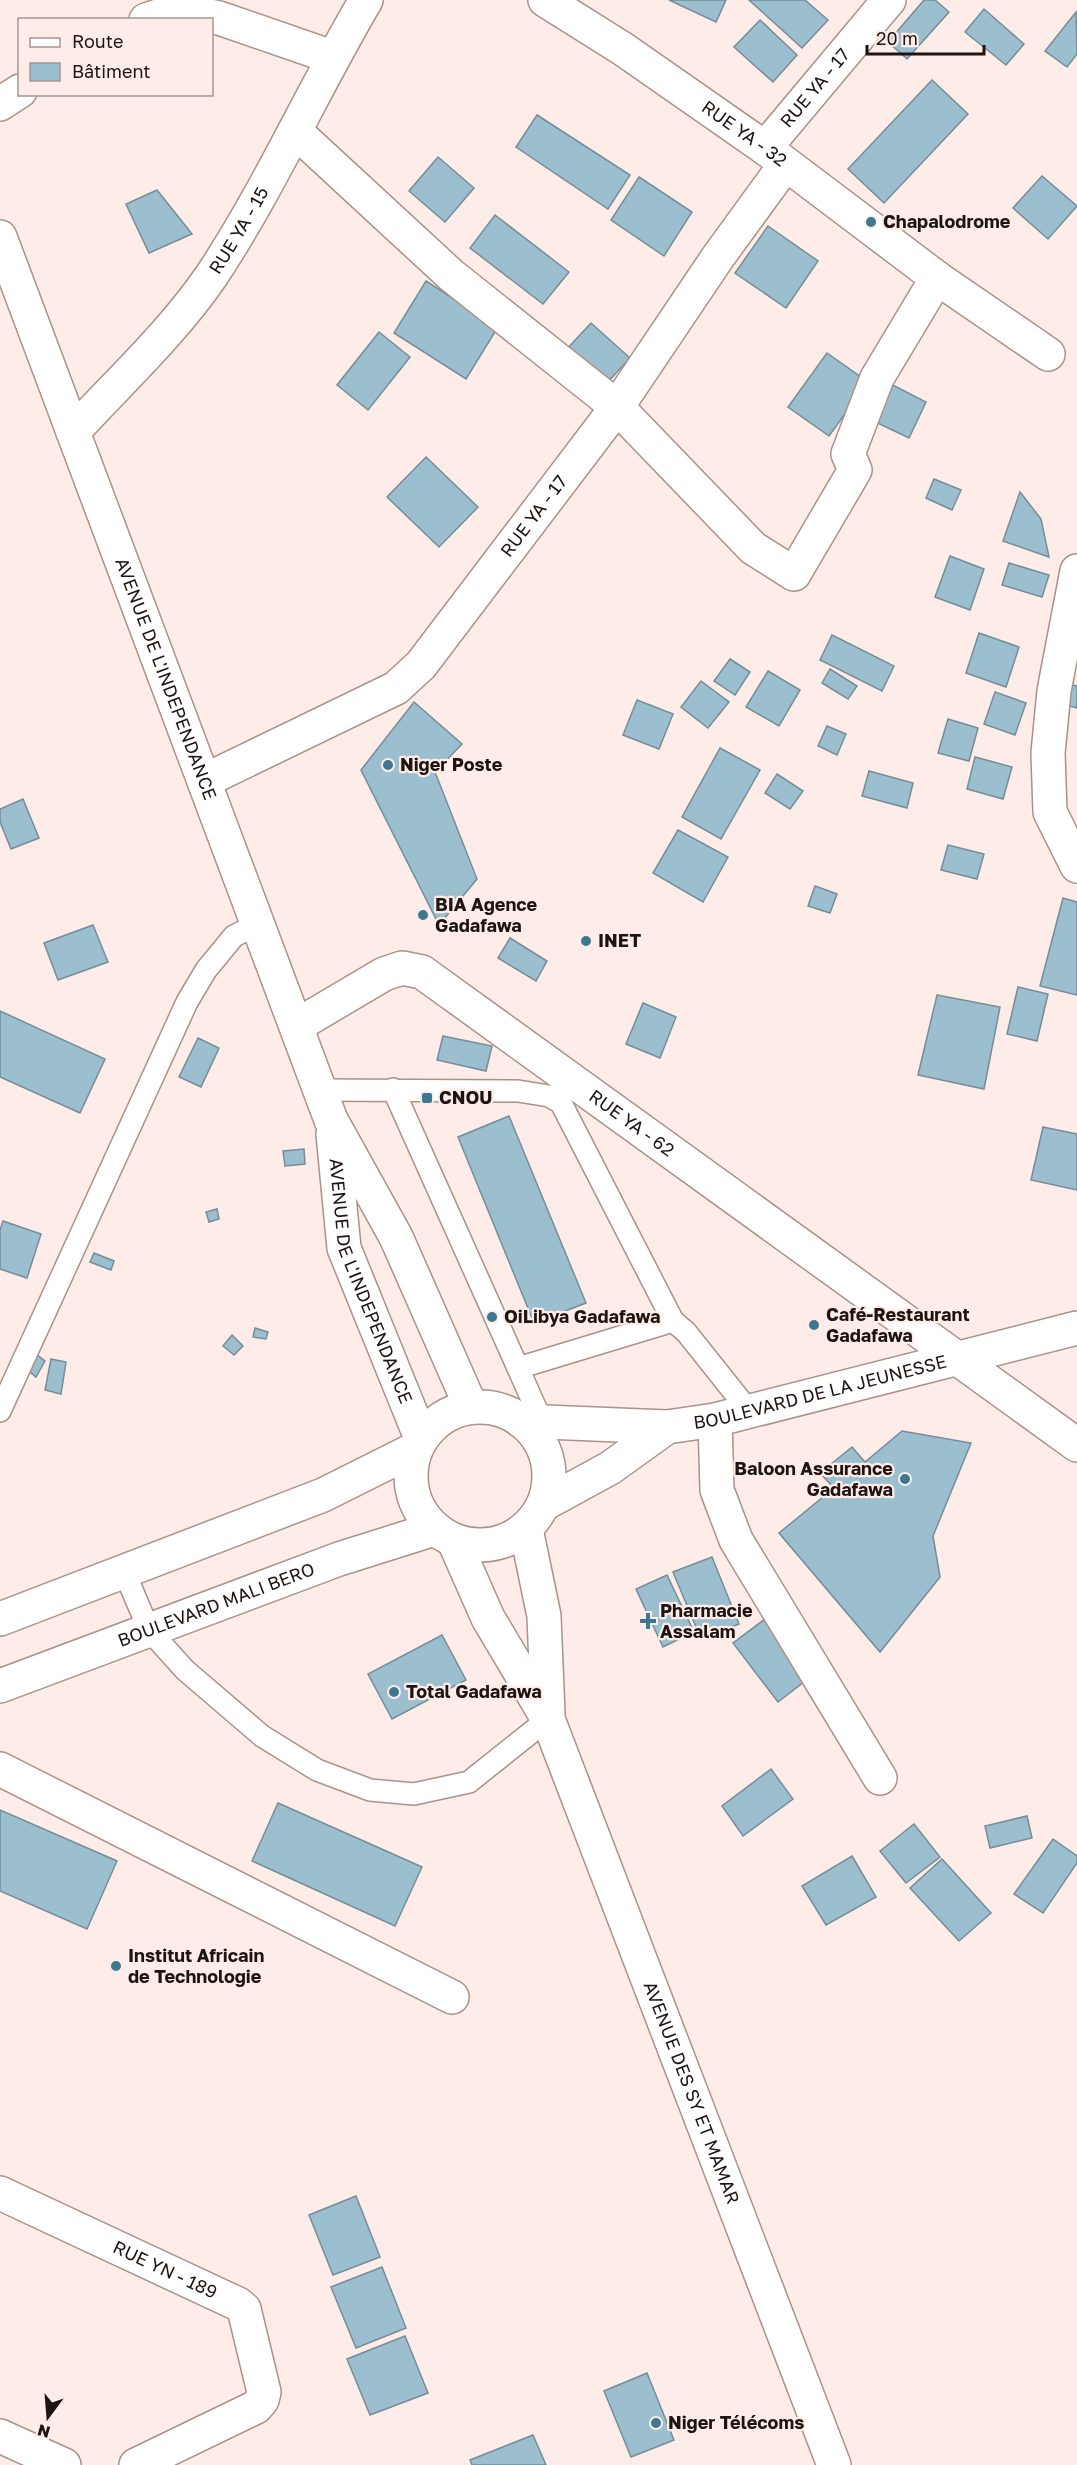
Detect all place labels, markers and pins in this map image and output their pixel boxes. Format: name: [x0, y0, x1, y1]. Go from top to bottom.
place label: Chapalodrome: [883, 210, 1011, 232]
marker: Chapalodrome: [864, 215, 878, 229]
place label: Niger Poste: [400, 753, 503, 775]
marker: Niger Poste: [381, 758, 395, 772]
place label: BIA Agence Gadafawa: [435, 893, 538, 936]
marker: BIA Agence Gadafawa: [416, 908, 430, 922]
place label: INET: [598, 929, 641, 951]
marker: INET: [579, 934, 593, 948]
place label: CNOU: [439, 1086, 492, 1108]
marker: CNOU: [420, 1091, 434, 1105]
place label: Café-Restaurant Gadafawa: [826, 1303, 970, 1346]
place label: OiLibya Gadafawa: [504, 1305, 660, 1327]
marker: OiLibya Gadafawa: [485, 1310, 499, 1324]
marker: Café-Restaurant Gadafawa: [807, 1318, 821, 1332]
place label: Baloon Assurance Gadafawa: [734, 1457, 893, 1500]
marker: Baloon Assurance Gadafawa: [898, 1472, 912, 1486]
place label: Pharmacie Assalam: [660, 1599, 753, 1642]
marker: Pharmacie Assalam: [641, 1614, 655, 1628]
place label: Total Gadafawa: [406, 1680, 542, 1702]
marker: Total Gadafawa: [387, 1685, 401, 1699]
place label: Institut Africain de Technologie: [128, 1944, 264, 1987]
marker: Institut Africain de Technologie: [109, 1959, 123, 1973]
place label: Niger Télécoms: [668, 2411, 804, 2433]
marker: Niger Télécoms: [649, 2416, 663, 2430]

